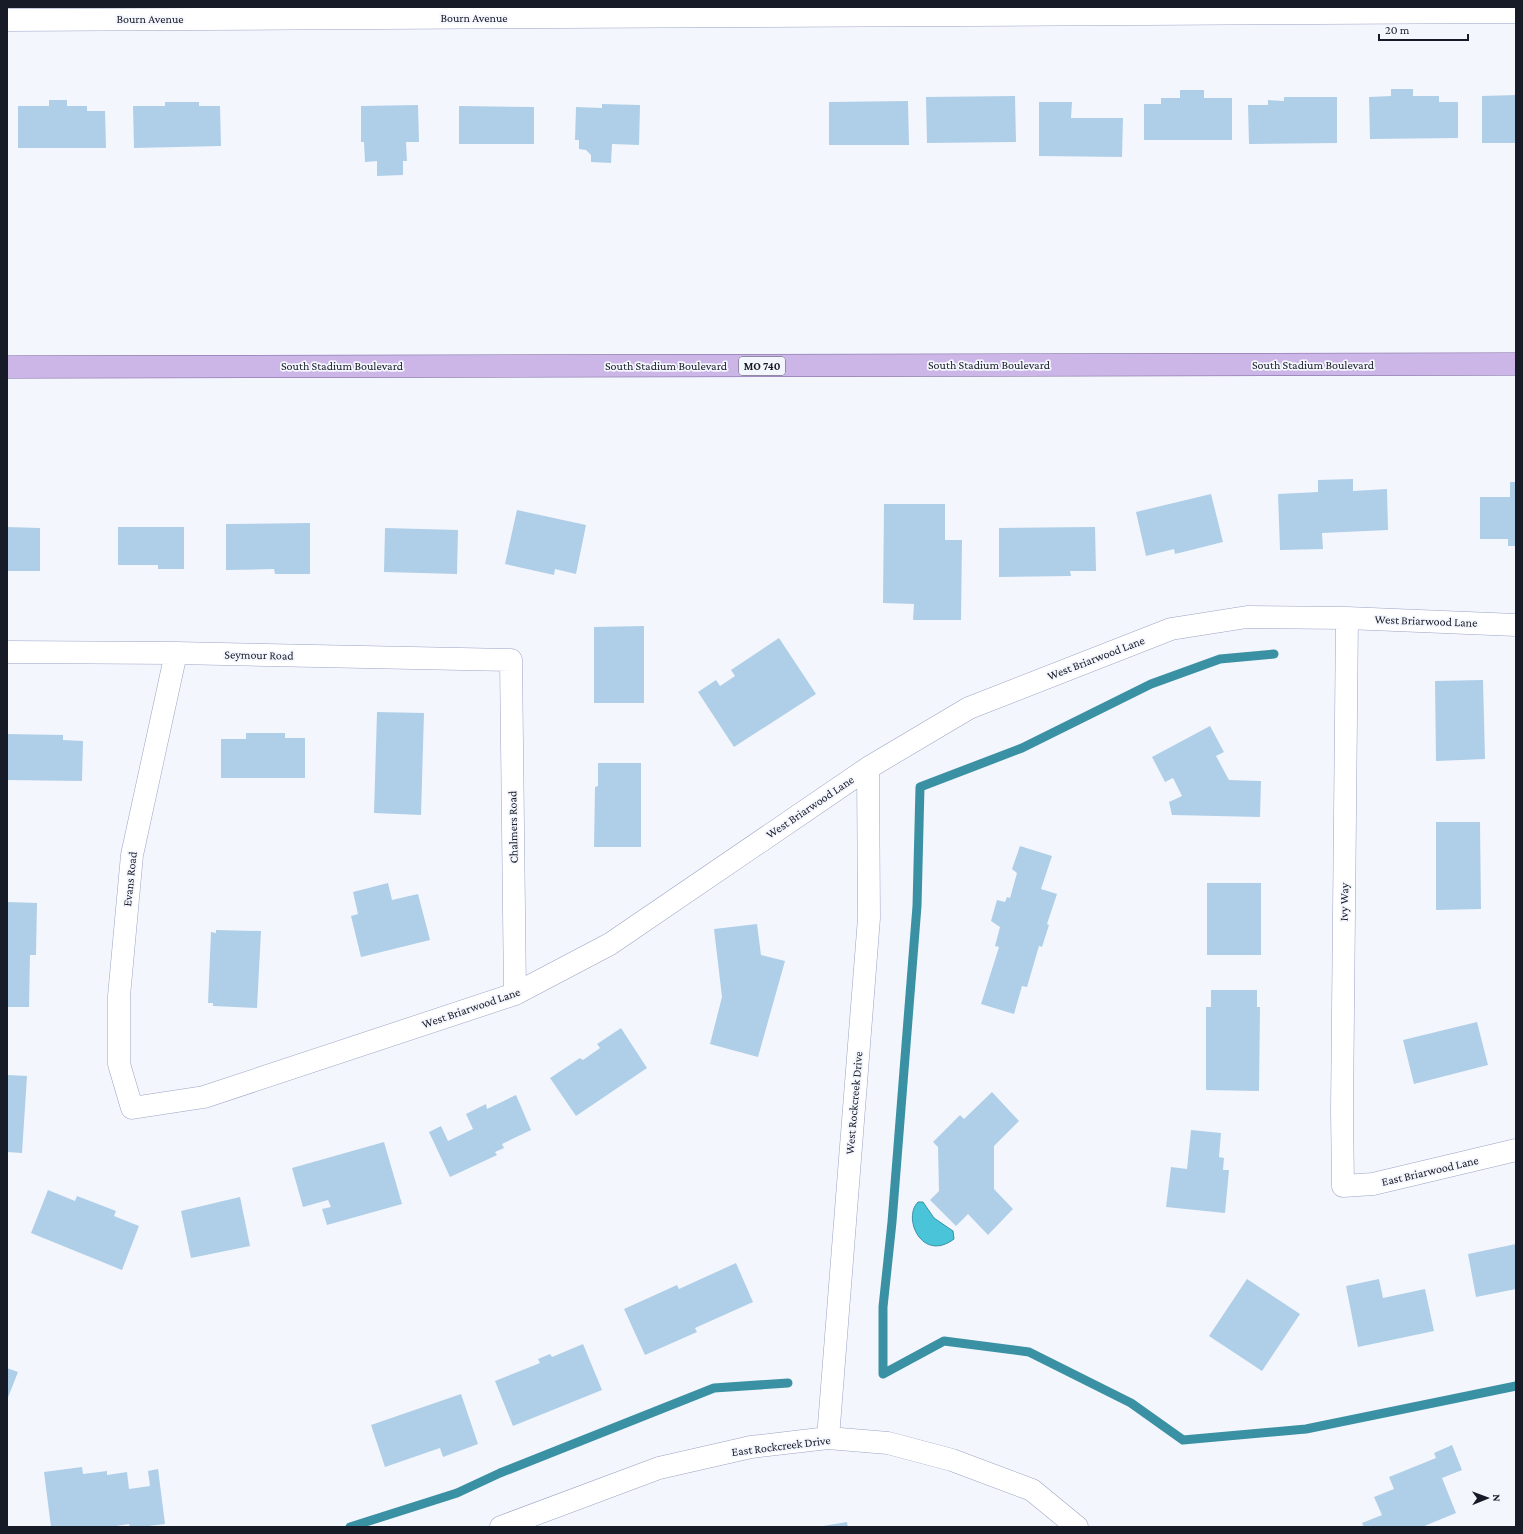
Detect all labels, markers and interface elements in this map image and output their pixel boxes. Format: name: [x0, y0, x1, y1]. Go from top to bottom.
street label: Bourn Avenue: [440, 11, 508, 25]
street label: Bourn Avenue: [116, 12, 184, 26]
scale bar: [1379, 16, 1468, 42]
text: 20 m: [1385, 23, 1410, 37]
road number: MO 740: [739, 357, 785, 375]
street label: South Stadium Boulevard: [928, 358, 1051, 372]
street label: South Stadium Boulevard: [1252, 358, 1375, 372]
street label: South Stadium Boulevard: [281, 359, 404, 373]
street label: South Stadium Boulevard: [605, 359, 728, 373]
street label: West Briarwood Lane: [1374, 612, 1478, 630]
street label: West Briarwood Lane: [1045, 633, 1147, 683]
street label: Seymour Road: [224, 647, 294, 663]
street label: West Briarwood Lane: [763, 772, 857, 842]
street label: Chalmers Road: [505, 790, 521, 863]
street label: Evans Road: [120, 850, 140, 907]
street label: Ivy Way: [1337, 882, 1351, 921]
street label: West Briarwood Lane: [420, 985, 522, 1031]
street label: West Rockcreek Drive: [843, 1051, 865, 1155]
street label: East Briarwood Lane: [1380, 1153, 1480, 1189]
street label: East Rockcreek Drive: [731, 1433, 831, 1459]
north arrow: [1467, 1478, 1507, 1518]
text: N: [1491, 1494, 1503, 1502]

